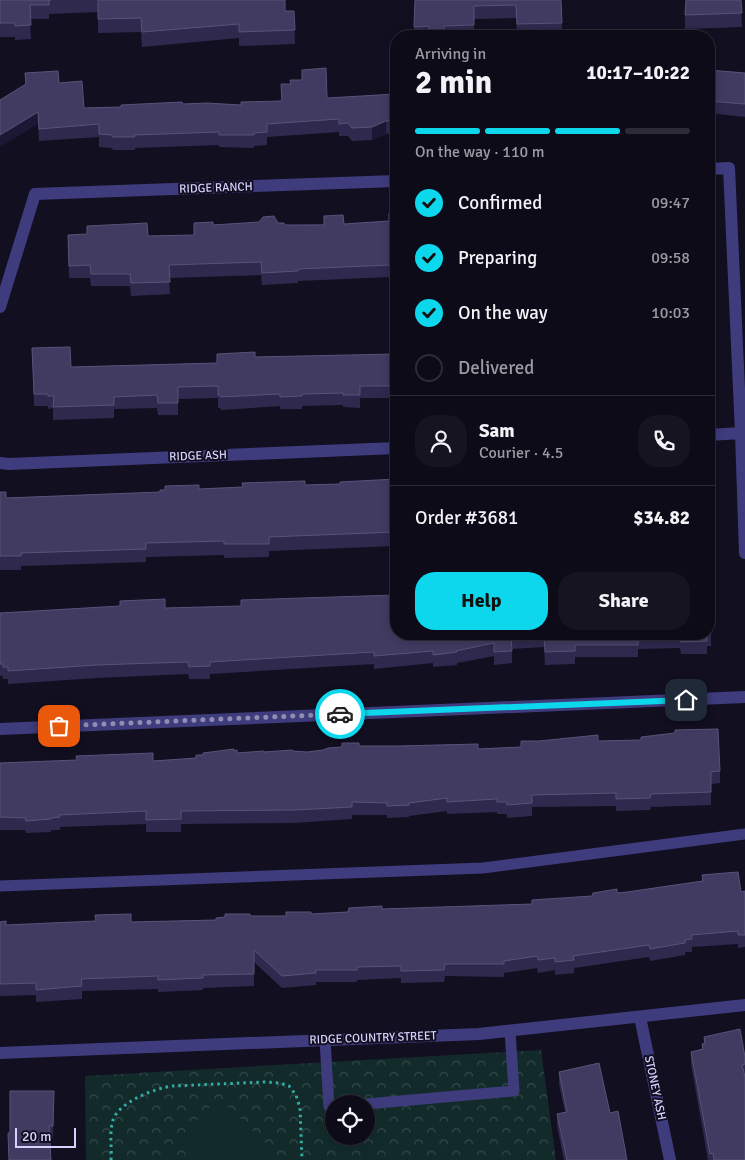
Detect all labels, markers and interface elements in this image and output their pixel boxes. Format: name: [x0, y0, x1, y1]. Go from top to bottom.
text: Arriving in: [415, 44, 486, 64]
text: 10:17–10:22: [586, 61, 690, 85]
text: 2 min: [415, 63, 492, 102]
text: On the way · 110 m: [415, 142, 545, 162]
street label: RIDGE RANCH: [179, 179, 253, 197]
icon: check: [415, 189, 443, 217]
text: Confirmed: [458, 191, 542, 215]
text: 09:47: [651, 193, 690, 213]
icon: check: [415, 244, 443, 272]
text: Preparing: [458, 246, 537, 270]
text: 09:58: [651, 248, 690, 268]
icon: check: [415, 299, 443, 327]
text: On the way: [458, 301, 548, 325]
text: 10:03: [651, 303, 690, 323]
text: Delivered: [458, 356, 534, 380]
button: person: [415, 415, 467, 467]
button: phone: [638, 415, 690, 467]
text: Sam: [479, 419, 515, 443]
text: Courier · 4.5: [479, 443, 563, 463]
street label: RIDGE ASH: [169, 447, 227, 465]
text: Order #3681: [415, 506, 518, 530]
text: $34.82: [633, 506, 690, 530]
button: Help: [415, 572, 548, 630]
button: Share: [558, 572, 690, 630]
pin: [665, 679, 707, 721]
icon: home: [672, 686, 700, 714]
courier: [315, 689, 365, 739]
icon: car: [326, 700, 354, 728]
pin: [38, 705, 80, 747]
icon: bag: [45, 712, 73, 740]
street label: RIDGE COUNTRY STREET: [309, 1028, 437, 1048]
street label: STONEY ASH: [641, 1054, 669, 1122]
map controls: [325, 1095, 375, 1145]
button: locate: [325, 1095, 375, 1145]
scale bar: [15, 1125, 76, 1148]
text: 20 m: [22, 1128, 51, 1145]

